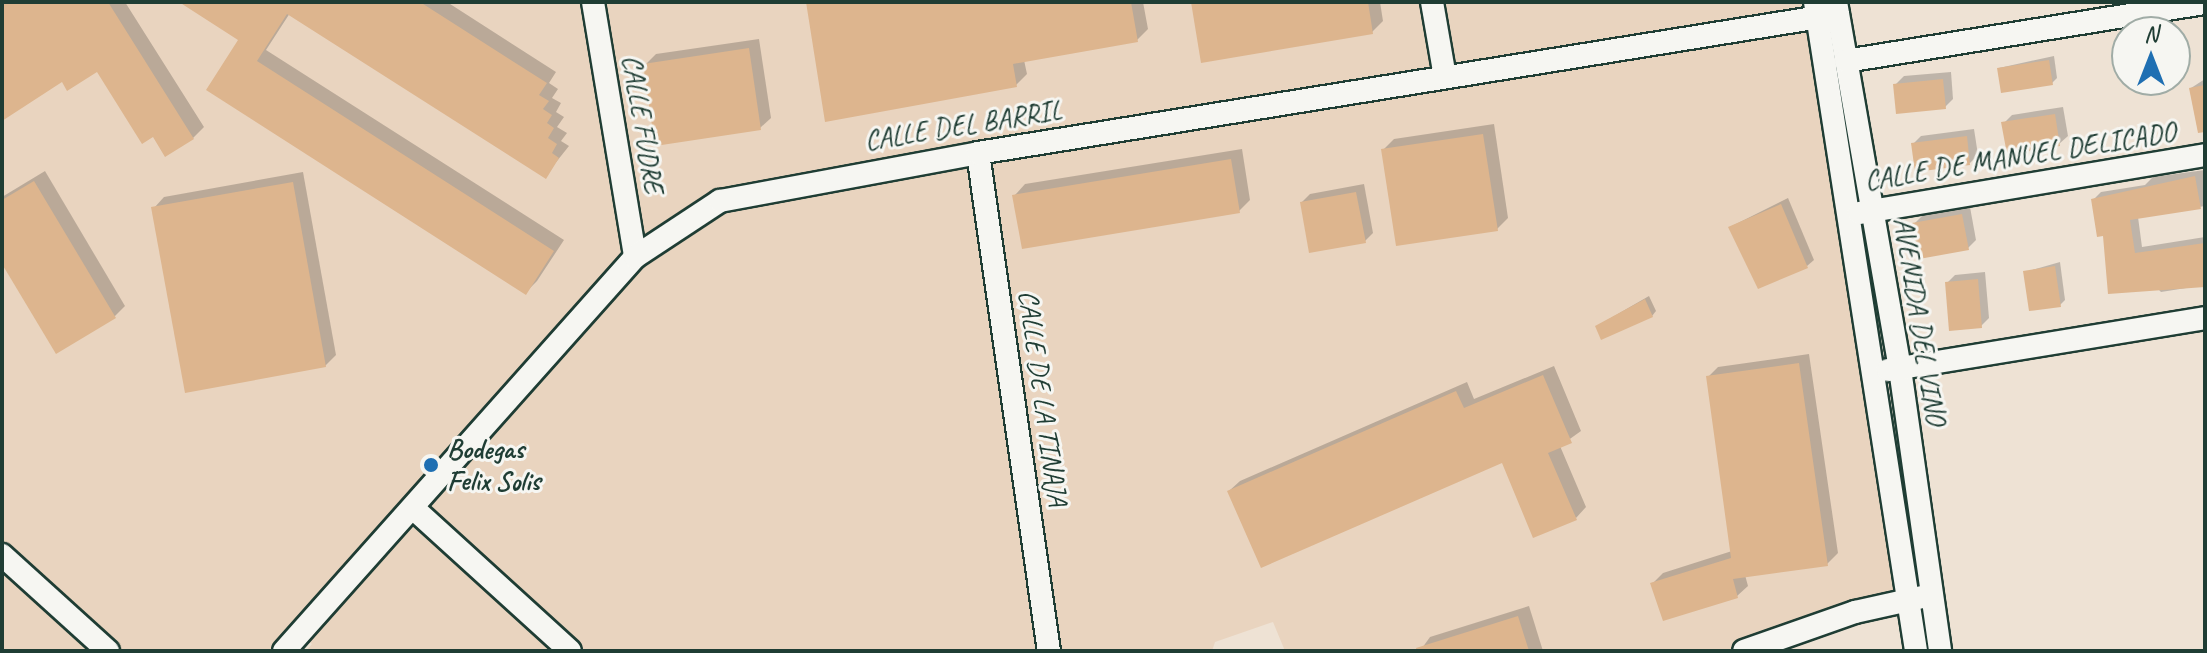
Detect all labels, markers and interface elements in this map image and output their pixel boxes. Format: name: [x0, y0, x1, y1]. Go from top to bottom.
north arrow: [2111, 16, 2191, 96]
text: N: [2144, 20, 2158, 48]
street label: CALLE FUDRE: [615, 52, 671, 196]
street label: CALLE DEL BARRIL: [863, 93, 1063, 157]
street label: CALLE DE MANUEL DELICADO: [1862, 115, 2178, 197]
street label: AVENIDA DEL VINO: [1887, 215, 1953, 427]
street label: CALLE DE LA TINAJA: [1011, 288, 1075, 508]
place label: Bodegas Felix Solis: [447, 432, 540, 498]
marker: Bodegas Felix Solis: [422, 456, 440, 474]

